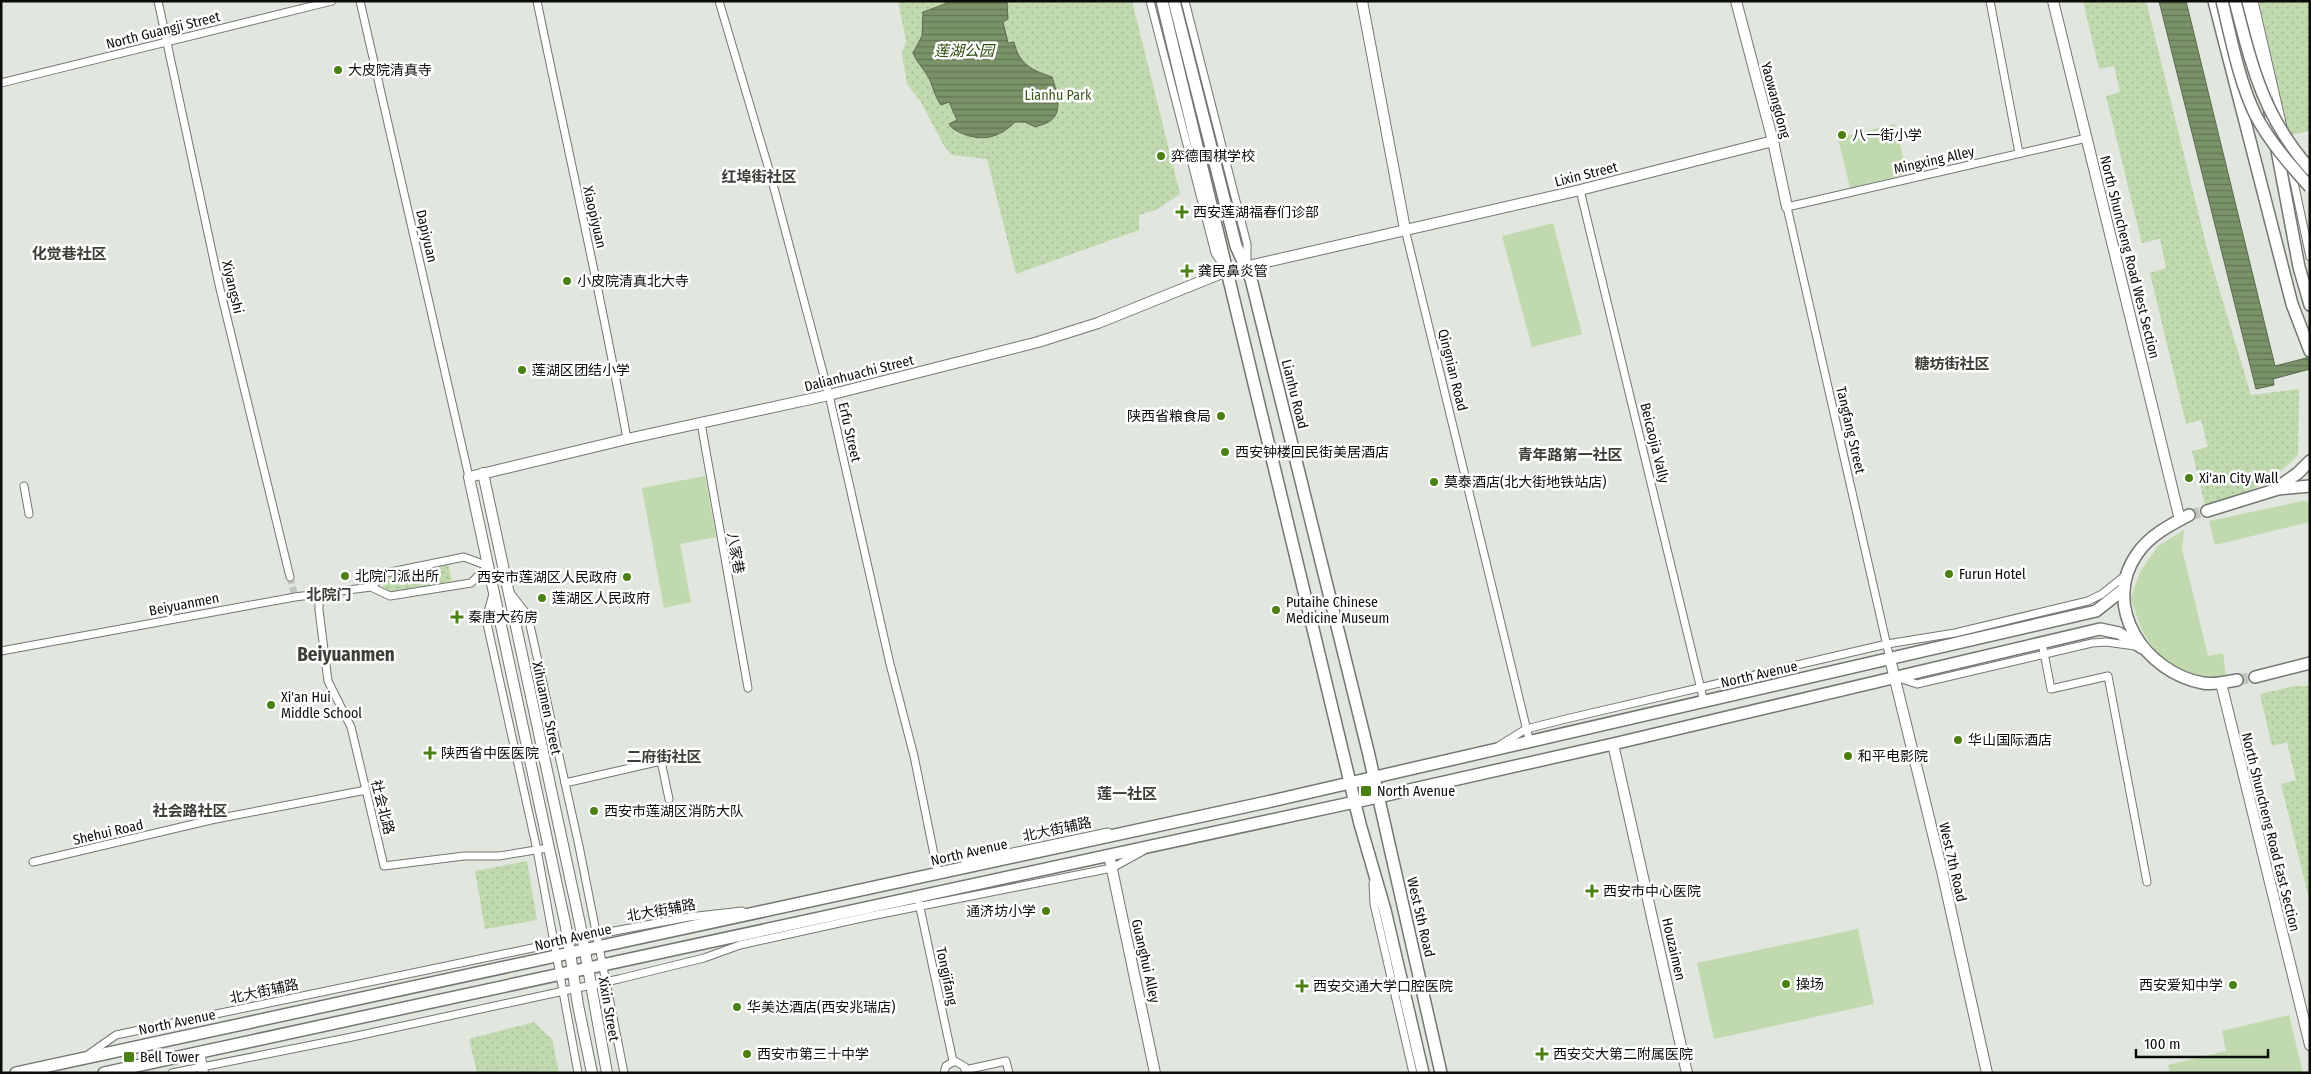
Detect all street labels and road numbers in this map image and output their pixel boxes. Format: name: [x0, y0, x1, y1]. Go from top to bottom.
street label: North Guangji Street: [104, 8, 222, 53]
street label: Yaowangdong: [1757, 60, 1794, 141]
street label: Mingxing Alley: [1892, 143, 1977, 178]
street label: North Shuncheng Road West Section: [2096, 154, 2163, 360]
street label: Lixin Street: [1553, 158, 1620, 191]
street label: Xiaopiyuan: [579, 184, 610, 250]
street label: Dapiyuan: [412, 208, 441, 264]
street label: Xiyangshi: [218, 259, 247, 315]
street label: Qingnian Road: [1434, 327, 1471, 413]
street label: Dalianhuachi Street: [803, 352, 916, 395]
street label: Lianhu Road: [1278, 358, 1311, 431]
street label: Tangfang Street: [1832, 385, 1869, 476]
street label: Erfu Street: [834, 401, 865, 464]
street label: Beicaojia Vally: [1636, 401, 1673, 486]
street label: 八家巷: [723, 531, 748, 575]
street label: Beiyuanmen: [148, 589, 221, 620]
street label: North Avenue: [1719, 657, 1799, 692]
street label: Xihuamen Street: [528, 660, 565, 757]
street label: North Shuncheng Road East Section: [2238, 731, 2304, 933]
street label: 社会北路: [367, 778, 398, 836]
street label: 北大街辅路: [1021, 814, 1093, 845]
street label: Shehui Road: [71, 816, 145, 849]
street label: West 7th Road: [1935, 821, 1970, 904]
street label: North Avenue: [929, 835, 1009, 870]
street label: West 5th Road: [1403, 875, 1438, 959]
street label: 北大街辅路: [625, 896, 697, 925]
street label: Houzaimen: [1658, 916, 1689, 982]
street label: Guanghui Alley: [1128, 918, 1164, 1005]
street label: North Avenue: [533, 920, 613, 955]
street label: Tongjifang: [932, 946, 961, 1007]
street label: 北大街辅路: [228, 976, 300, 1007]
street label: Xixin Street: [594, 976, 623, 1043]
street label: North Avenue: [137, 1006, 217, 1039]

